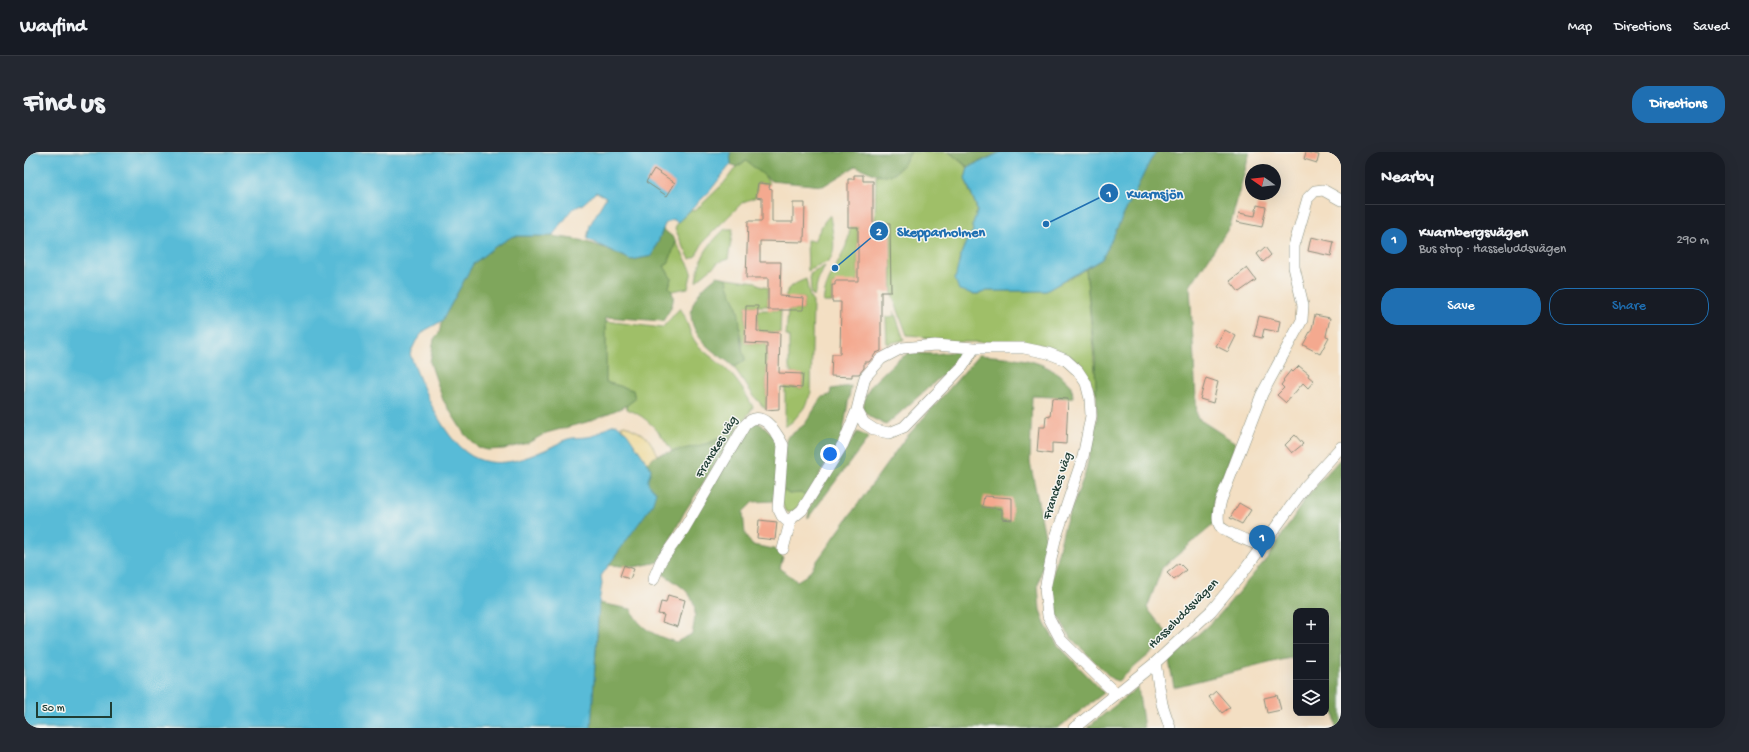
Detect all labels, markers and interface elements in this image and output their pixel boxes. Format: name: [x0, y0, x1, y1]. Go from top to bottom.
text: Wayfind: [20, 16, 86, 39]
text: Map: [1568, 19, 1592, 36]
text: Directions: [1614, 19, 1671, 36]
text: Saved: [1693, 19, 1729, 36]
button: Directions: [1632, 86, 1725, 123]
text: Find us: [24, 88, 104, 121]
north arrow: [1245, 164, 1281, 200]
text: Nearby: [1381, 168, 1434, 188]
callout: Kvarnsjön: [1099, 180, 1191, 206]
text: Kvarnsjön: [1126, 187, 1184, 204]
text: 1: [1106, 188, 1112, 202]
callout: Skepparholmen: [869, 218, 993, 244]
text: Kvarnbergsvägen: [1419, 224, 1528, 242]
text: Skepparholmen: [897, 225, 985, 242]
text: 2: [876, 226, 882, 240]
text: 1: [1391, 233, 1397, 248]
text: 290 m: [1676, 233, 1709, 248]
text: Bus stop · Hasseluddsvägen: [1419, 242, 1566, 257]
button: Save: [1381, 288, 1541, 325]
button: Share: [1549, 288, 1709, 325]
street label: Franckes väg: [692, 413, 741, 482]
your location: [820, 444, 840, 464]
street label: Franckes väg: [1040, 450, 1076, 522]
pin: 1: [1249, 525, 1275, 558]
street label: Hasseluddsvägen: [1146, 575, 1223, 652]
map controls: [1293, 608, 1329, 716]
button: +: [1293, 608, 1329, 644]
button: −: [1293, 644, 1329, 680]
button: layers: [1293, 680, 1329, 716]
scale bar: [36, 700, 112, 719]
text: 50 m: [42, 703, 64, 715]

